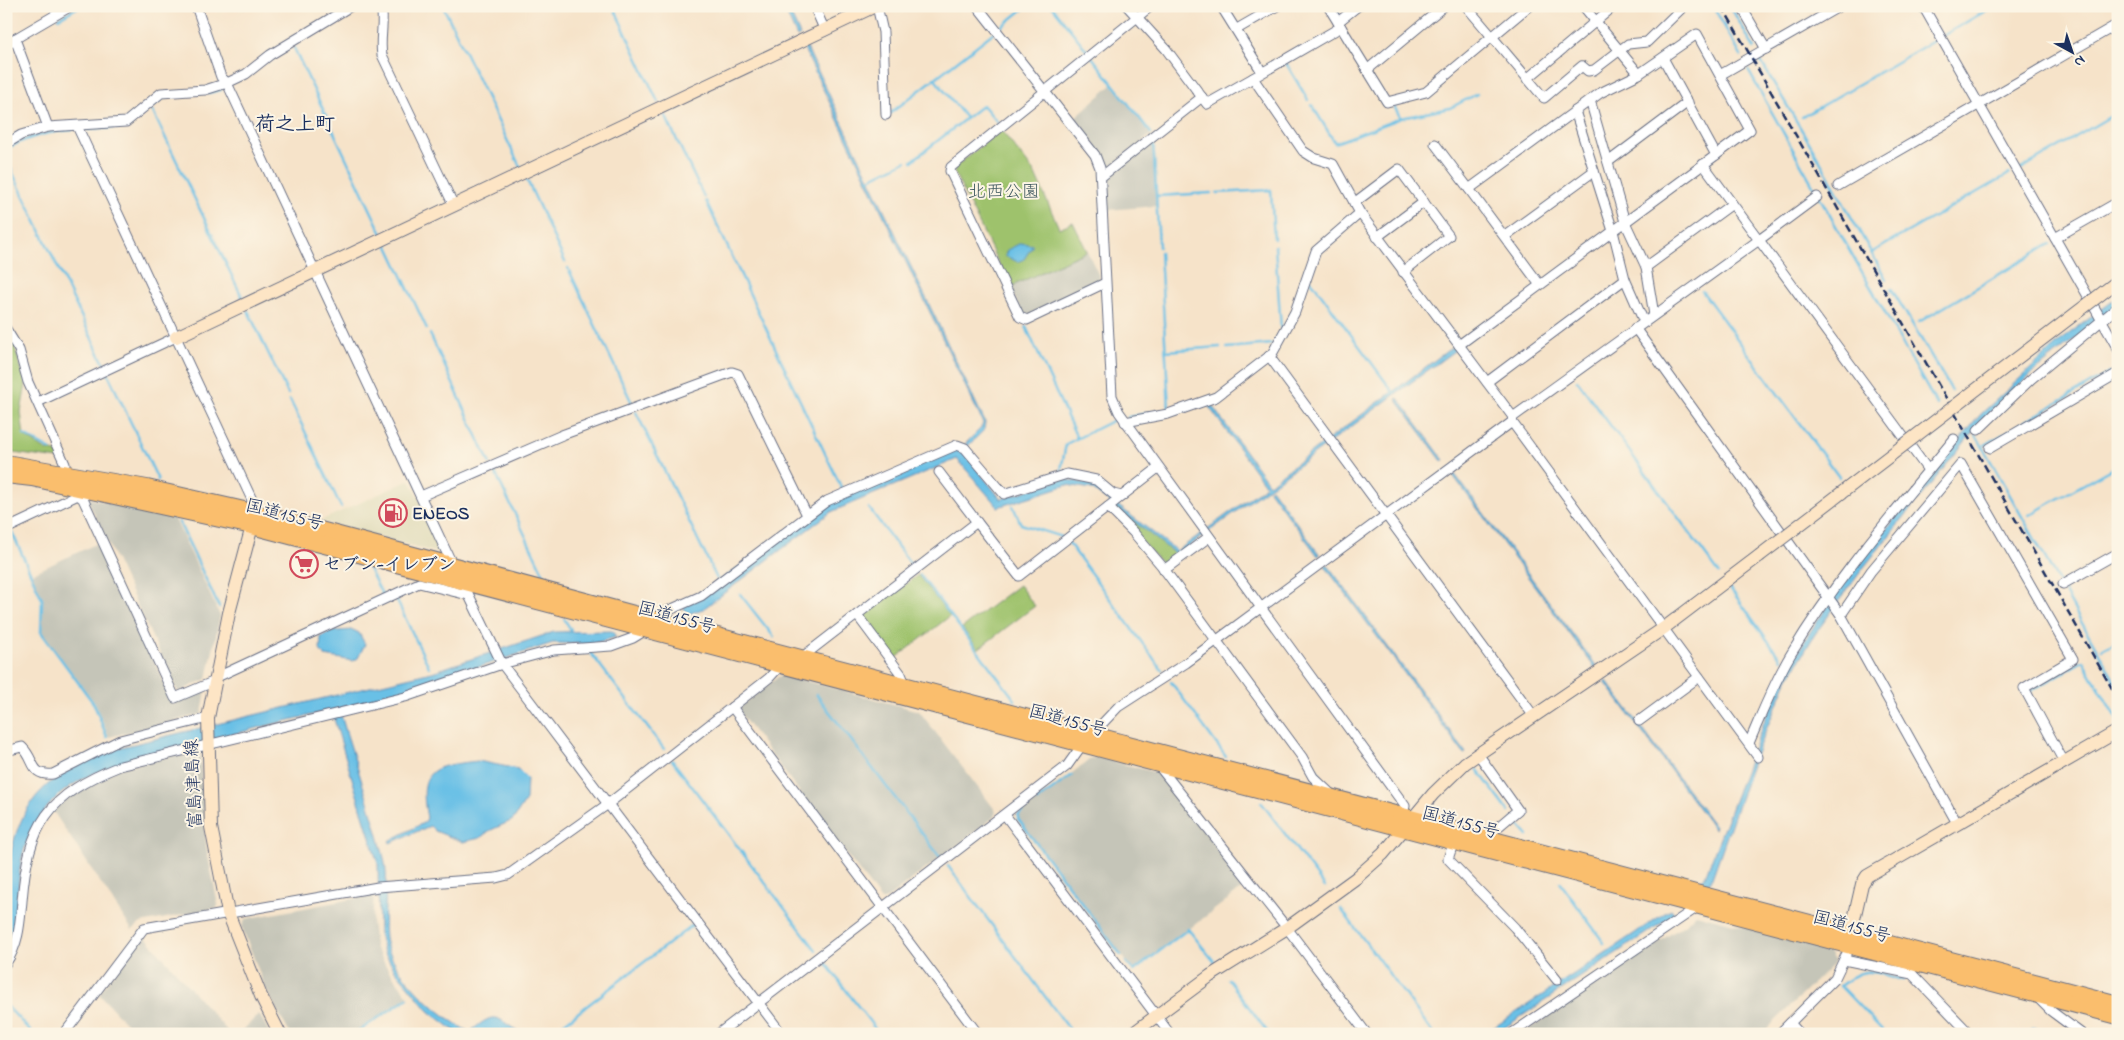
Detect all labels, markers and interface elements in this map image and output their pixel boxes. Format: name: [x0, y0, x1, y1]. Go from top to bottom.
north arrow: [2046, 28, 2096, 78]
text: N: [2069, 50, 2090, 72]
district label: 荷之上町: [255, 111, 335, 140]
park label: 北西公園: [968, 180, 1040, 206]
street label: 国道155号: [242, 494, 327, 538]
fuel station icon: ENEOS: [378, 498, 408, 528]
place label: ENEOS: [412, 502, 470, 528]
supermarket icon: セブン-イレブン: [289, 549, 319, 579]
place label: セブン-イレブン: [323, 553, 456, 579]
street label: 国道155号: [634, 596, 719, 642]
street label: 国道155号: [1025, 699, 1110, 745]
street label: 富島津島線: [180, 738, 210, 830]
street label: 国道155号: [1418, 801, 1503, 847]
street label: 国道155号: [1809, 905, 1894, 951]

